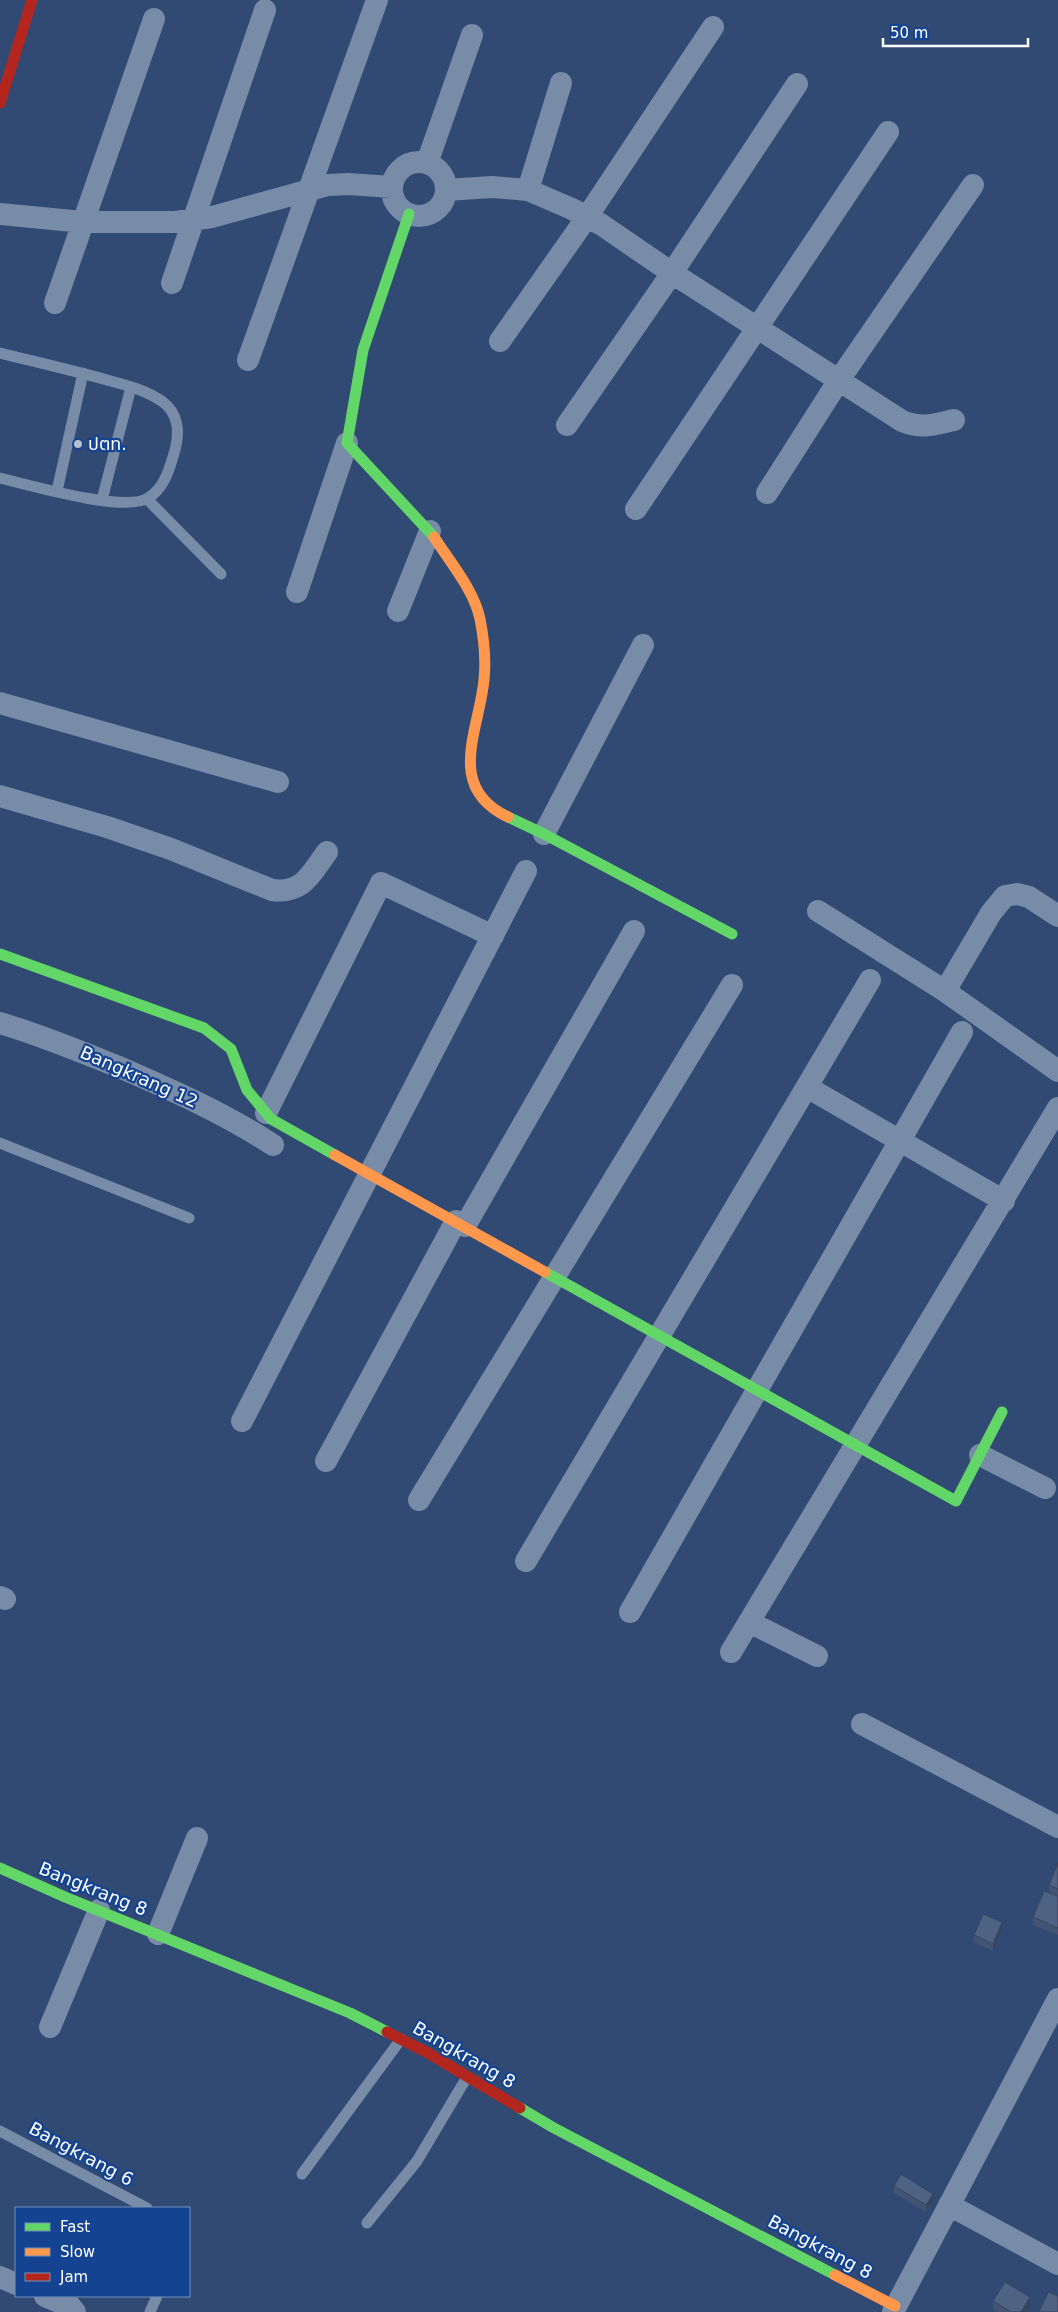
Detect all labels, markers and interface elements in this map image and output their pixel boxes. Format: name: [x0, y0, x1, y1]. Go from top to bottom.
scale bar: [883, 15, 1028, 47]
text: 50 m: [890, 24, 928, 42]
place label: ปตท.: [88, 433, 127, 454]
marker: ปตท.: [72, 438, 84, 450]
street label: Bangkrang 12: [77, 1041, 201, 1112]
street label: Bangkrang 8: [36, 1857, 150, 1920]
street label: Bangkrang 8: [409, 2017, 519, 2092]
street label: Bangkrang 6: [26, 2117, 137, 2190]
legend: [15, 2207, 190, 2297]
street label: Bangkrang 8: [765, 2210, 876, 2283]
text: Fast: [60, 2218, 90, 2236]
text: Slow: [60, 2243, 95, 2261]
text: Jam: [59, 2268, 88, 2286]

